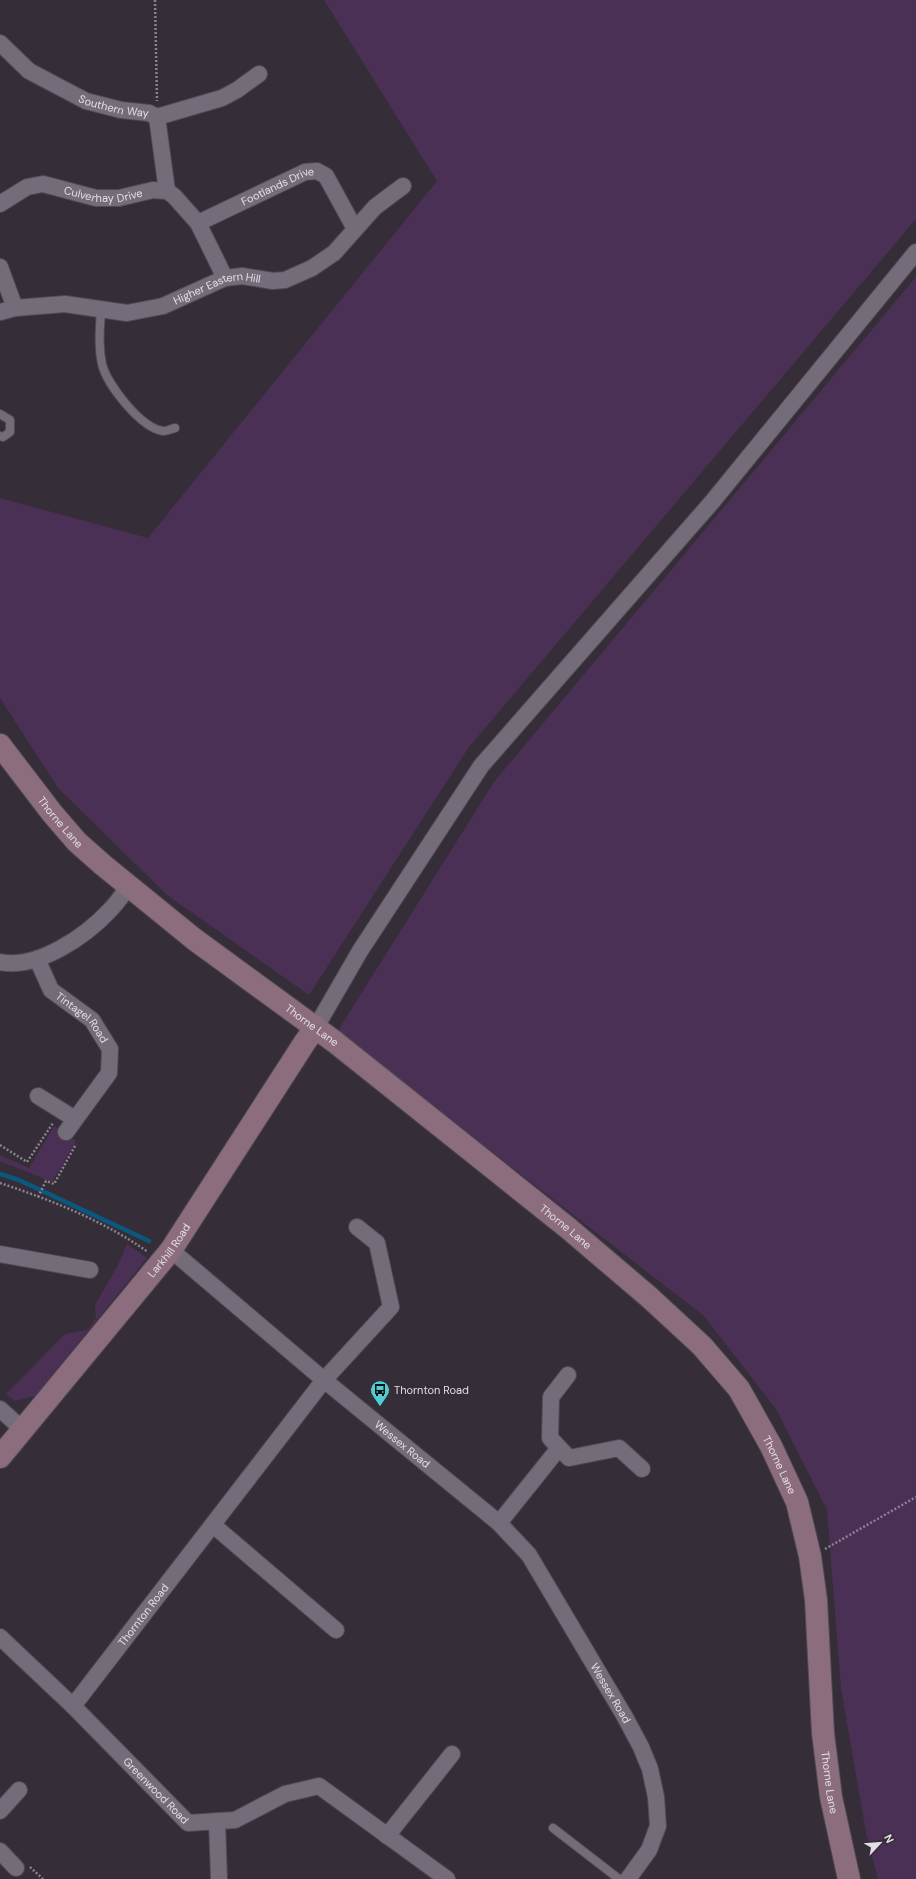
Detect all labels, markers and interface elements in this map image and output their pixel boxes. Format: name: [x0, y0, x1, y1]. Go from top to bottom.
street label: Southern Way: [76, 91, 149, 120]
street label: Footlands Drive: [239, 164, 315, 208]
street label: Culverhay Drive: [62, 183, 144, 205]
street label: Higher Eastern Hill: [171, 269, 262, 307]
street label: Thorne Lane: [35, 794, 86, 851]
street label: Tintagel Road: [53, 989, 111, 1045]
street label: Thorne Lane: [282, 1001, 342, 1049]
street label: Thorne Lane: [537, 1201, 595, 1252]
street label: Larkhill Road: [144, 1221, 193, 1280]
bus stop icon: Thornton Road: [369, 1379, 391, 1407]
place label: Thornton Road: [394, 1383, 469, 1397]
street label: Wessex Road: [372, 1417, 433, 1471]
street label: Thorne Lane: [760, 1433, 799, 1496]
street label: Thornton Road: [115, 1581, 172, 1649]
street label: Wessex Road: [588, 1660, 634, 1725]
street label: Thorne Lane: [818, 1750, 841, 1815]
street label: Greenwood Road: [120, 1754, 192, 1827]
north arrow: [860, 1823, 900, 1863]
text: N: [881, 1832, 897, 1845]

